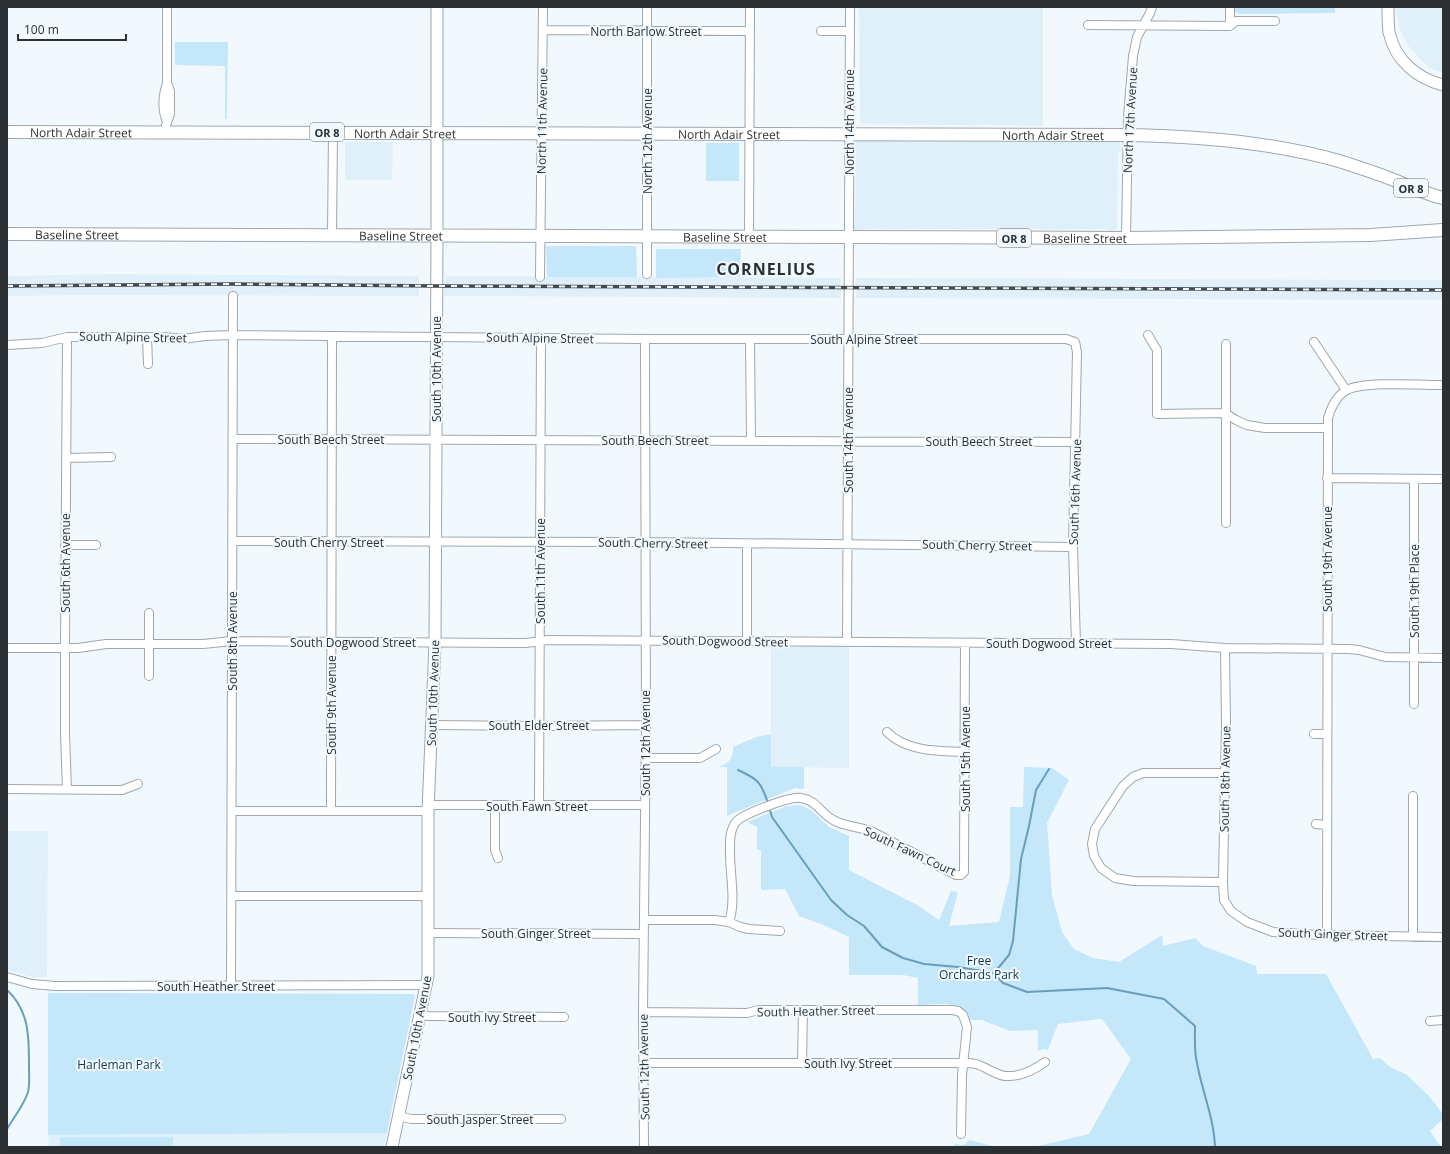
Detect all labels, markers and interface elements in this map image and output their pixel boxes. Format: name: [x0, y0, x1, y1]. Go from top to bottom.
scale bar: [18, 16, 126, 42]
text: 100 m: [24, 21, 59, 38]
street label: North Barlow Street: [590, 23, 702, 40]
street label: North 17th Avenue: [1119, 66, 1141, 173]
street label: North 11th Avenue: [533, 68, 551, 174]
street label: North 14th Avenue: [841, 69, 858, 175]
street label: North 12th Avenue: [639, 88, 656, 194]
road number: OR 8: [310, 123, 344, 141]
street label: North Adair Street: [30, 124, 132, 141]
street label: North Adair Street: [354, 124, 456, 142]
street label: North Adair Street: [678, 125, 780, 143]
street label: North Adair Street: [1002, 126, 1104, 143]
road number: OR 8: [1394, 179, 1428, 197]
street label: Baseline Street: [35, 226, 119, 243]
street label: Baseline Street: [359, 227, 443, 244]
street label: Baseline Street: [683, 228, 767, 245]
road number: OR 8: [997, 229, 1031, 247]
street label: Baseline Street: [1043, 229, 1127, 247]
district label: CORNELIUS: [716, 258, 816, 280]
street label: South 10th Avenue: [428, 316, 445, 422]
street label: South Alpine Street: [79, 328, 187, 346]
street label: South Alpine Street: [486, 329, 594, 347]
street label: South Alpine Street: [810, 331, 918, 348]
street label: South 14th Avenue: [840, 387, 857, 493]
street label: South Beech Street: [278, 431, 384, 448]
street label: South Beech Street: [602, 432, 708, 449]
street label: South Beech Street: [926, 433, 1032, 450]
street label: South 16th Avenue: [1065, 438, 1085, 545]
street label: South 19th Avenue: [1319, 506, 1336, 612]
street label: South 6th Avenue: [57, 513, 74, 613]
street label: South 11th Avenue: [532, 518, 549, 624]
street label: South Cherry Street: [274, 534, 384, 551]
street label: South Cherry Street: [598, 534, 708, 552]
street label: South Cherry Street: [922, 536, 1032, 554]
street label: South 19th Place: [1406, 544, 1423, 638]
street label: South 8th Avenue: [224, 591, 241, 691]
street label: South Dogwood Street: [662, 631, 788, 651]
street label: South Dogwood Street: [290, 634, 416, 651]
street label: South Dogwood Street: [986, 635, 1112, 652]
street label: South 10th Avenue: [423, 639, 443, 746]
street label: South 9th Avenue: [323, 655, 340, 755]
street label: South 12th Avenue: [637, 690, 654, 796]
street label: South 15th Avenue: [957, 706, 974, 812]
street label: South Elder Street: [488, 717, 590, 734]
street label: South 18th Avenue: [1216, 726, 1234, 832]
street label: South Fawn Street: [486, 798, 588, 815]
street label: South Fawn Court: [861, 822, 959, 880]
street label: South Ginger Street: [1278, 924, 1388, 944]
street label: South Ginger Street: [481, 925, 591, 942]
park label: Free Orchards Park: [939, 952, 1020, 983]
street label: South 10th Avenue: [399, 974, 436, 1082]
street label: South Heather Street: [157, 978, 275, 995]
street label: South Heather Street: [757, 1001, 875, 1021]
street label: South Ivy Street: [448, 1009, 536, 1026]
street label: South 12th Avenue: [635, 1014, 653, 1120]
street label: South Ivy Street: [804, 1055, 892, 1072]
park label: Harleman Park: [77, 1056, 161, 1073]
street label: South Jasper Street: [426, 1111, 534, 1128]

